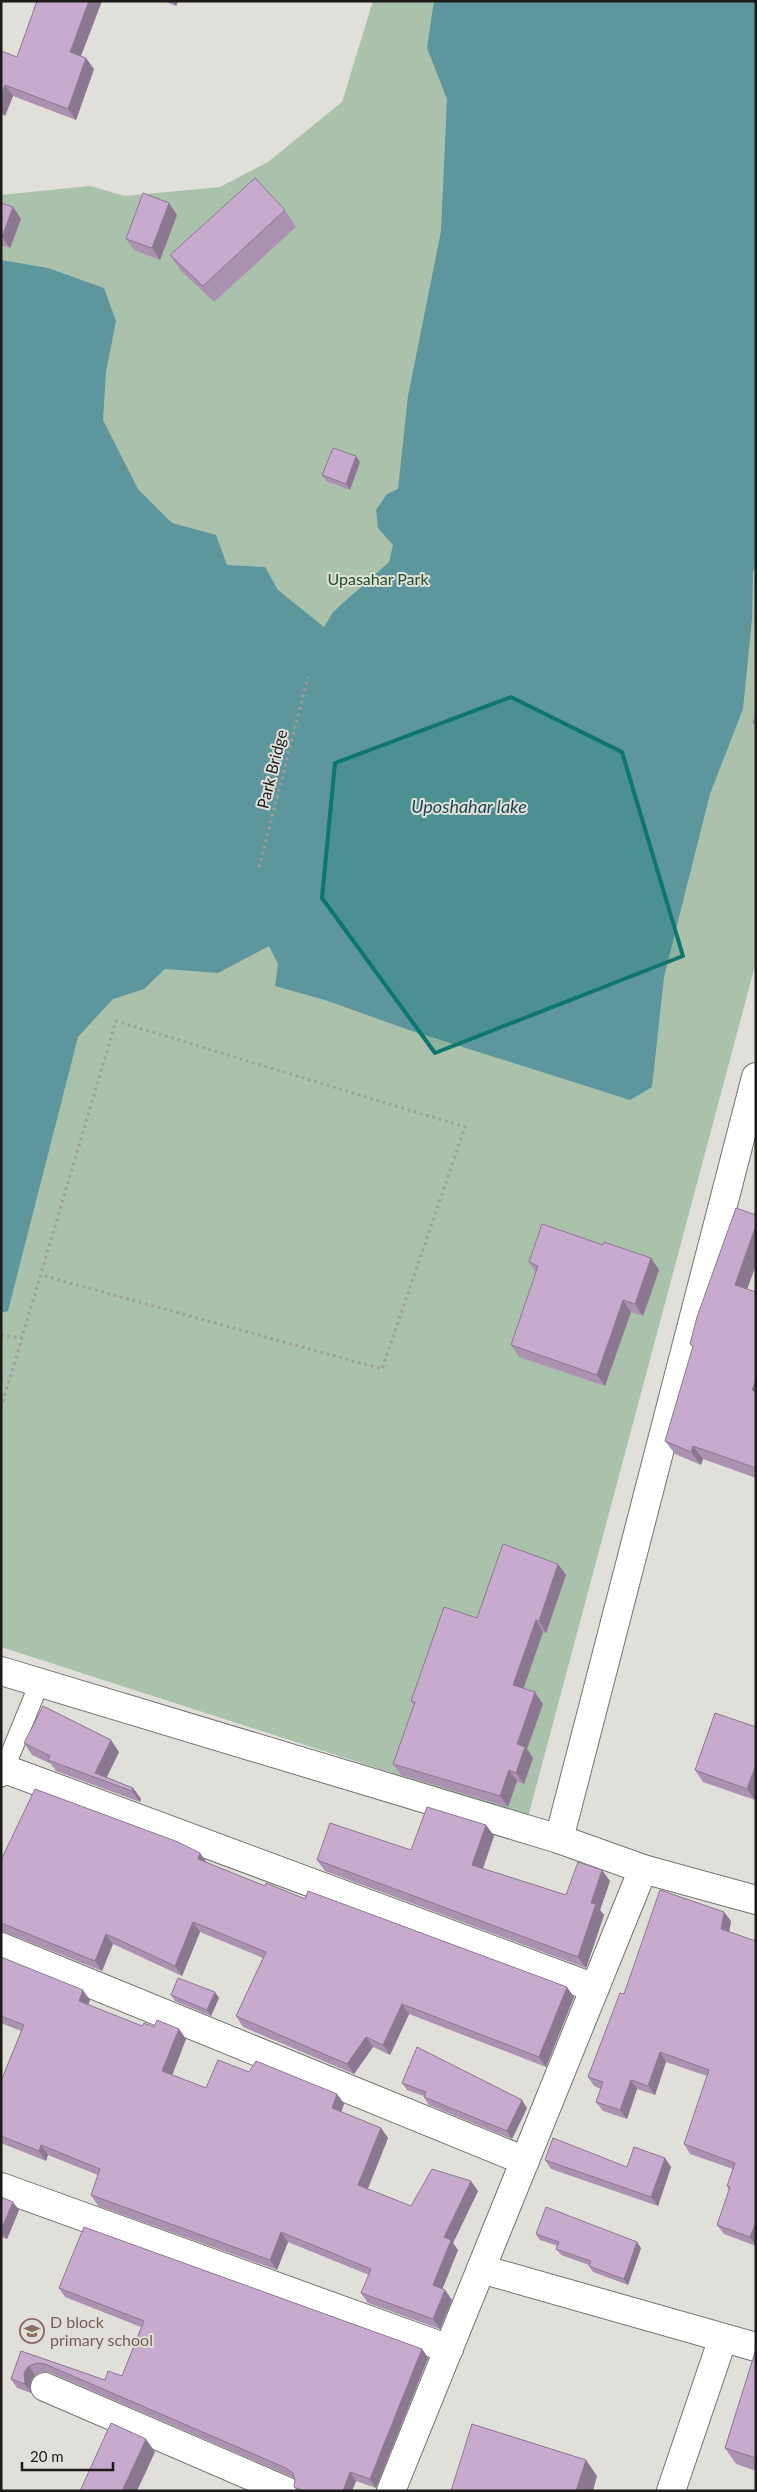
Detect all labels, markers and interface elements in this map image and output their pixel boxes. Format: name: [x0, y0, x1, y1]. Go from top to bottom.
park label: Upasahar Park: [327, 569, 429, 588]
street label: Park Bridge: [253, 727, 291, 810]
water label: Uposhahar lake: [411, 795, 527, 817]
place label: D block primary school: [50, 2312, 153, 2349]
school or university icon: D block primary school: [19, 2318, 45, 2344]
scale bar: [22, 2440, 114, 2472]
text: 20 m: [30, 2447, 64, 2465]

